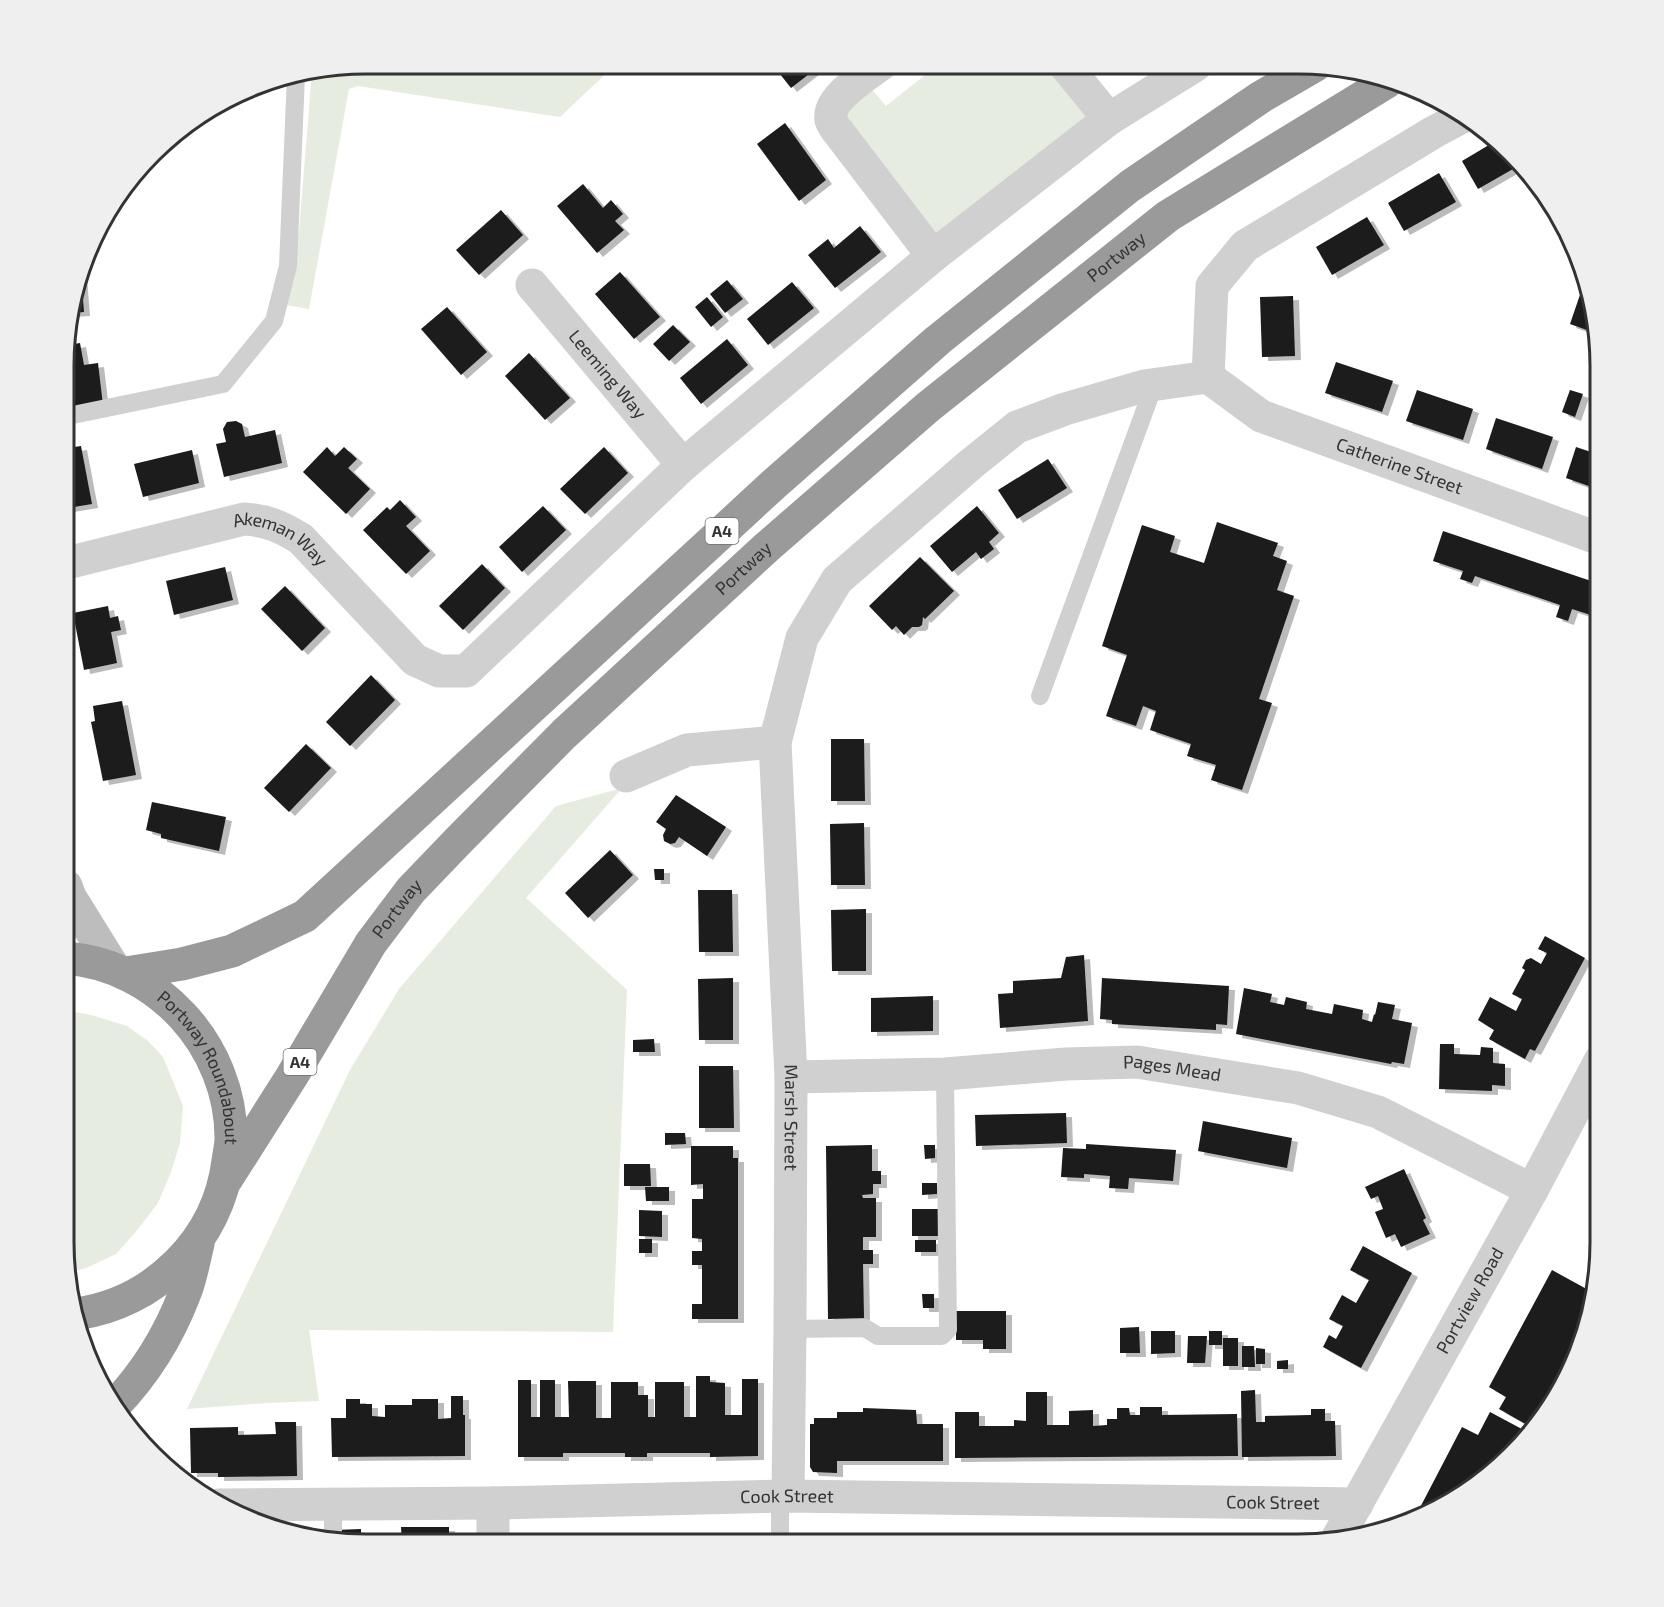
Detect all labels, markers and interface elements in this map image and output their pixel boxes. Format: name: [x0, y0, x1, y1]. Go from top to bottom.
street label: Portway: [1082, 226, 1150, 286]
street label: Leeming Way: [564, 325, 652, 423]
street label: Catherine Street: [1333, 432, 1466, 498]
street label: Akeman Way: [230, 507, 333, 571]
road number: A4: [706, 518, 738, 544]
street label: Portway: [710, 536, 776, 599]
street label: Portway: [367, 873, 426, 942]
street label: Portway Roundabout: [153, 985, 243, 1146]
road number: A4: [284, 1049, 316, 1075]
street label: Pages Mead: [1123, 1050, 1223, 1085]
street label: Marsh Street: [780, 1064, 803, 1171]
street label: Portview Road: [1431, 1243, 1508, 1357]
street label: Cook Street: [740, 1484, 834, 1507]
street label: Cook Street: [1226, 1490, 1320, 1513]

